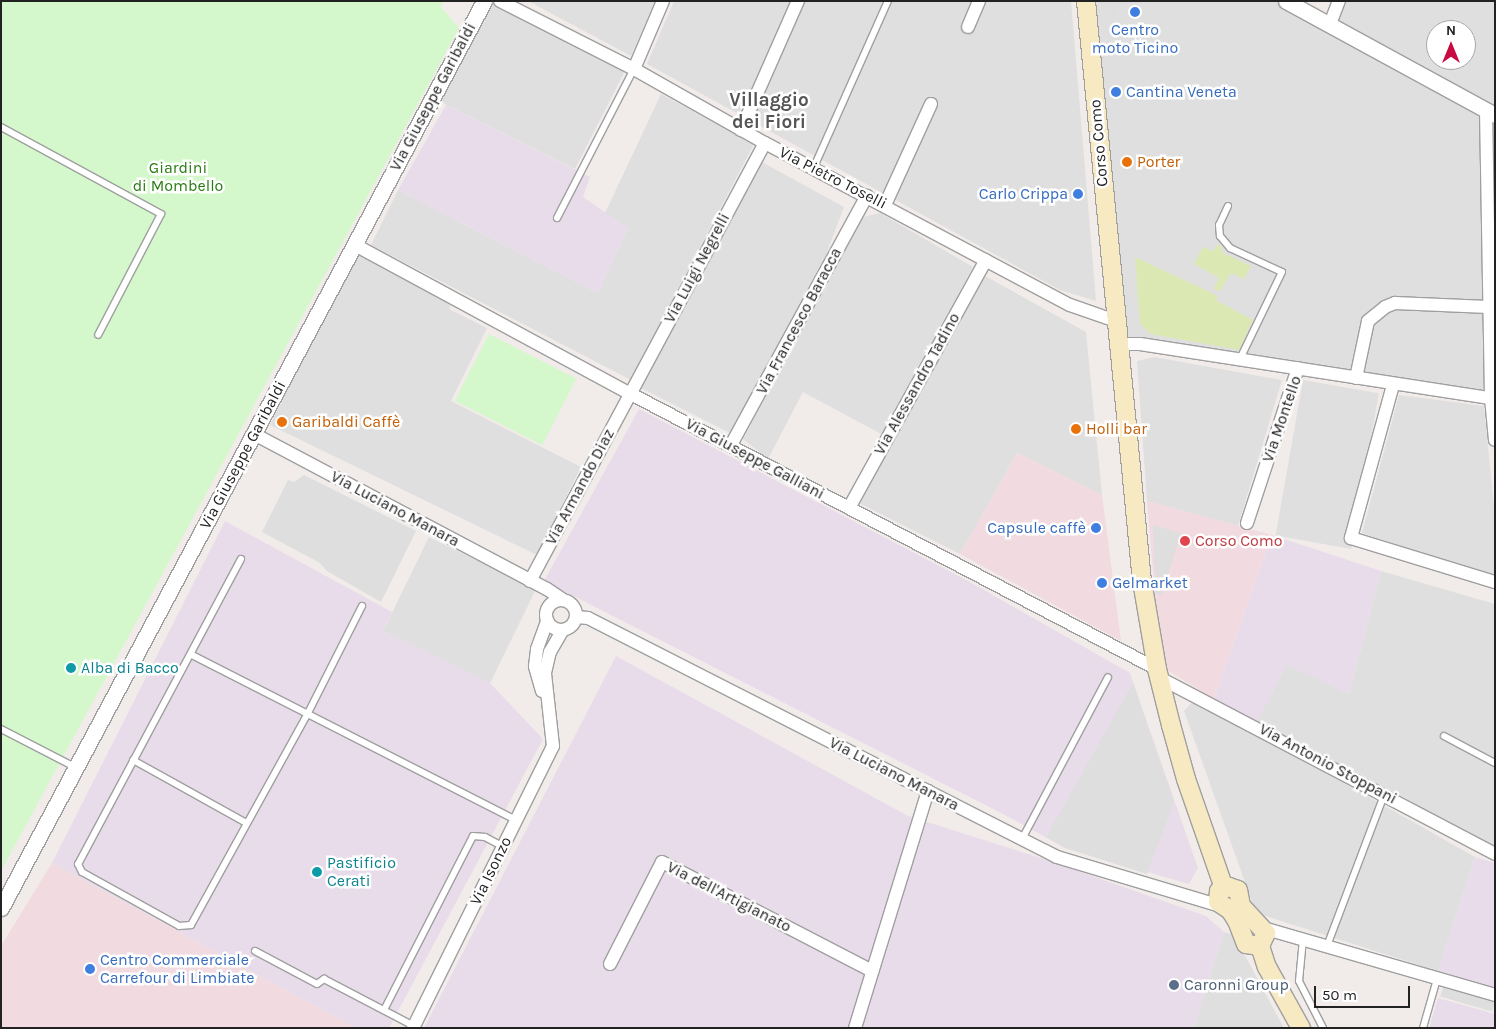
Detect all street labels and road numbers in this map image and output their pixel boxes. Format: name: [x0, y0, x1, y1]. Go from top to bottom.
street label: Via Giuseppe Garibaldi: [386, 20, 480, 174]
street label: Corso Como: [1086, 99, 1112, 187]
street label: Via Pietro Toselli: [776, 143, 890, 213]
street label: Via Luigi Negrelli: [660, 210, 734, 326]
street label: Via Francesco Baracca: [752, 244, 846, 398]
street label: Via Alessandro Tadino: [870, 310, 964, 458]
street label: Via Montello: [1258, 373, 1306, 465]
street label: Via Giuseppe Garibaldi: [196, 378, 290, 532]
street label: Via Giuseppe Galliani: [682, 414, 828, 504]
street label: Via Armando Diaz: [541, 426, 619, 548]
street label: Via Luciano Manara: [327, 467, 463, 551]
street label: Via Antonio Stoppani: [1256, 720, 1400, 808]
street label: Via Luciano Manara: [826, 733, 962, 815]
street label: Via Isonzo: [466, 834, 516, 908]
street label: Via dell'Artigianato: [664, 857, 794, 937]

